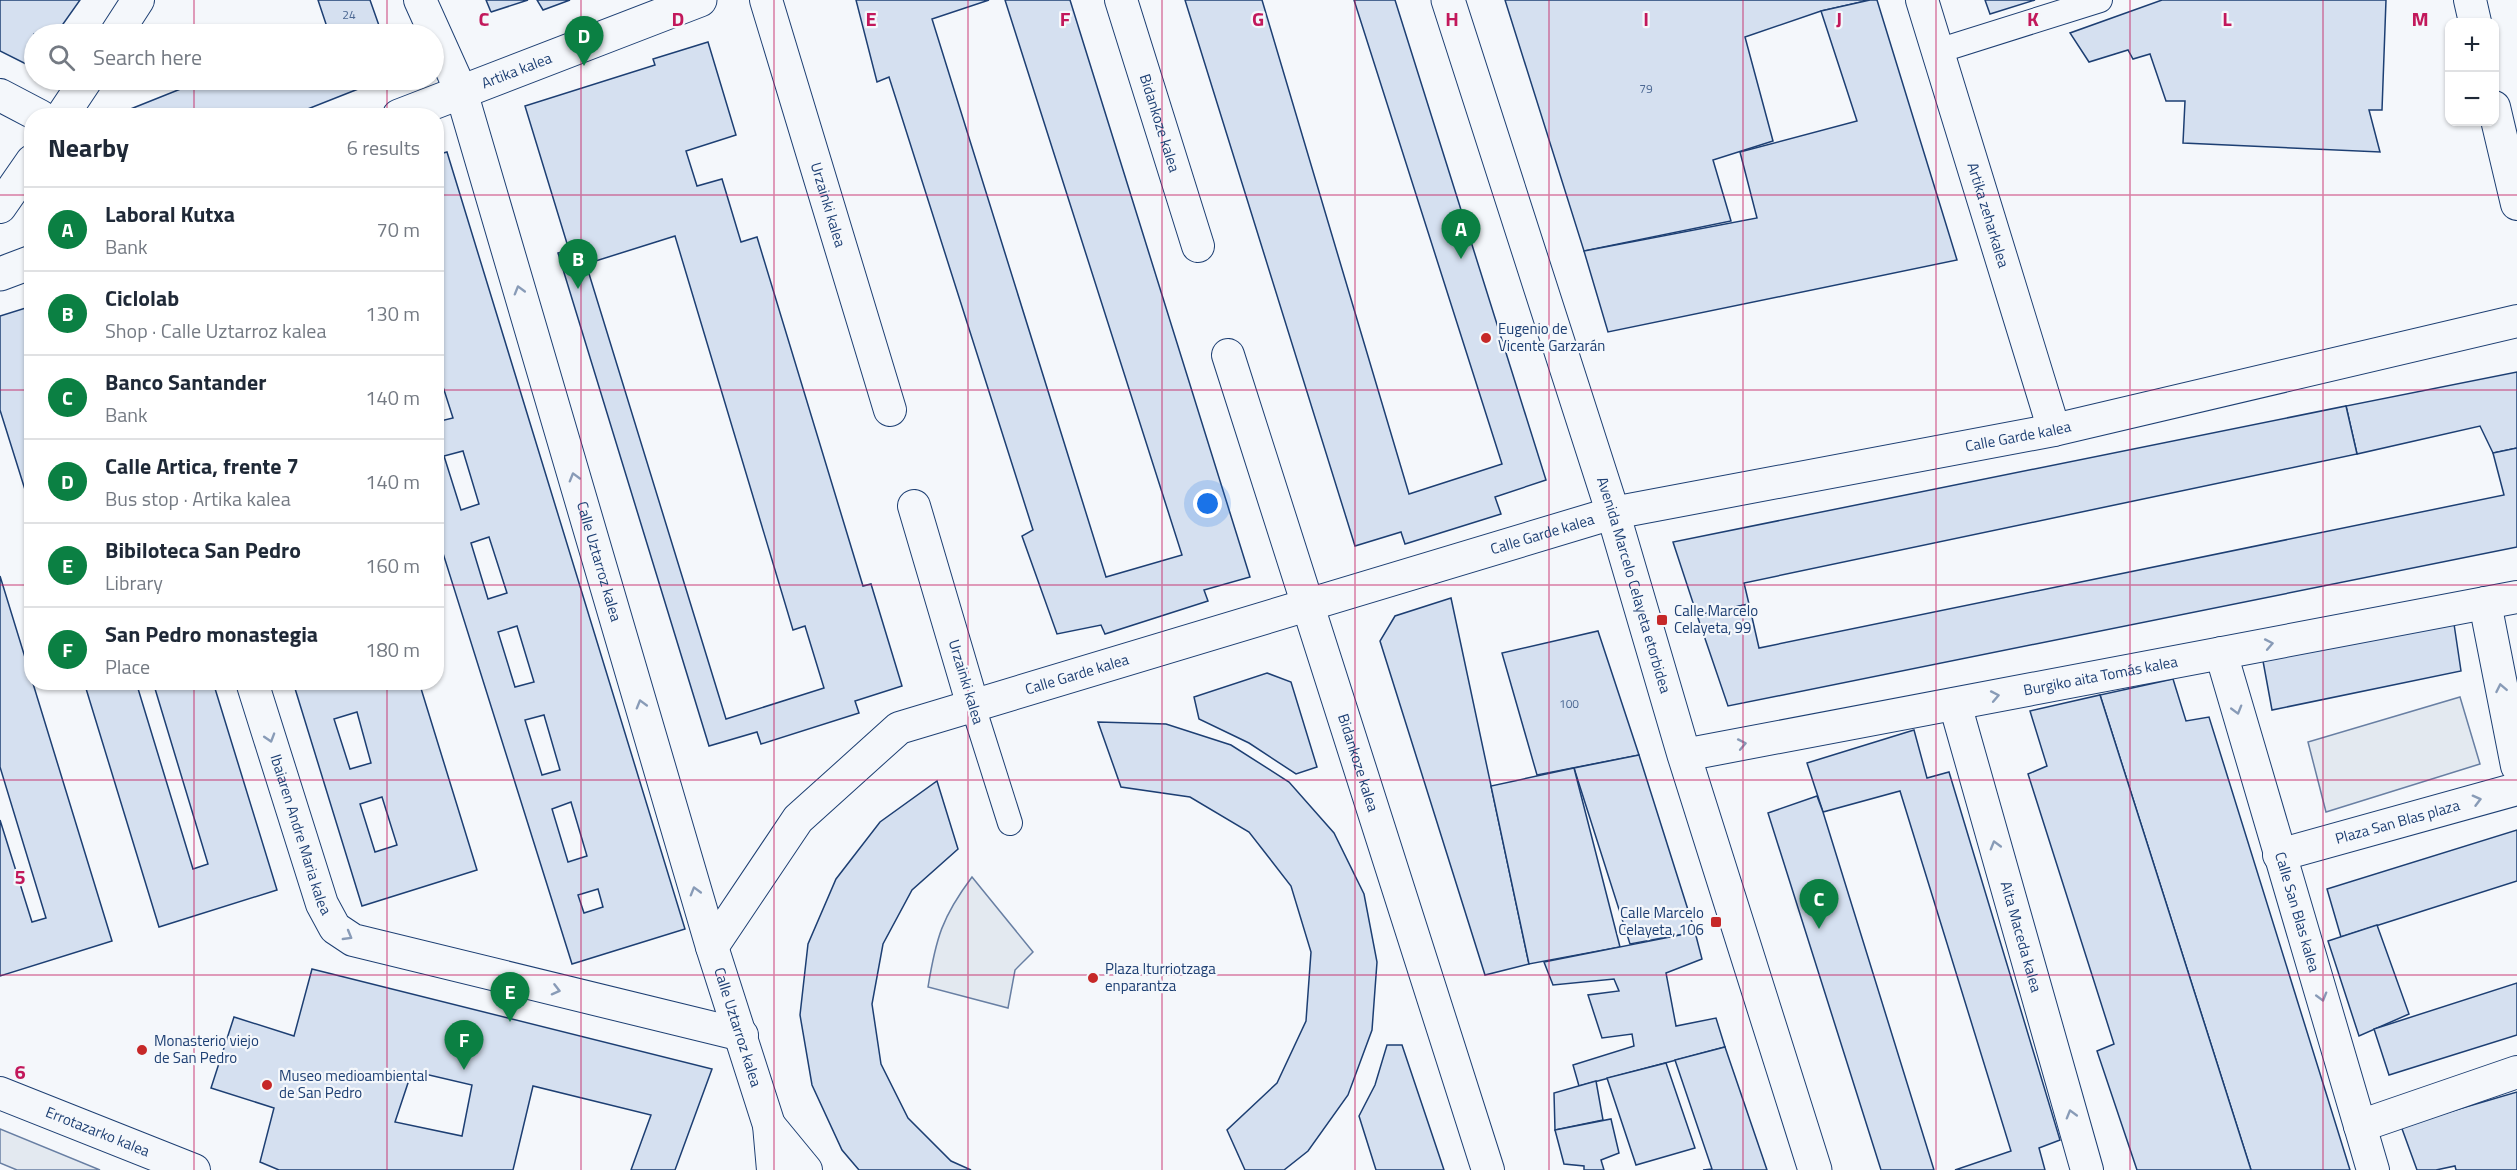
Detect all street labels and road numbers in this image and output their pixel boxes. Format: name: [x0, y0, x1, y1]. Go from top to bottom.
street label: Artika kalea: [478, 46, 555, 94]
street label: Bidankoze kalea: [1134, 71, 1186, 175]
street label: Urzainki kalea: [805, 159, 852, 250]
street label: Artika zeharkalea: [1962, 159, 2016, 271]
street label: Calle Garde kalea: [1963, 414, 2074, 457]
street label: Avenida Marcelo Celayeta etorbidea: [1591, 474, 1677, 696]
street label: Calle Uztarroz kalea: [571, 498, 628, 625]
street label: Calle Garde kalea: [1487, 507, 1597, 560]
street label: Urzainki kalea: [943, 637, 990, 728]
street label: Calle Garde kalea: [1022, 647, 1132, 700]
street label: Burgiko aita Tomás kalea: [2021, 650, 2180, 701]
street label: Bidankoze kalea: [1332, 711, 1385, 815]
street label: Ibaiaren Andre Maria kalea: [264, 751, 338, 919]
street label: Plaza San Blas plaza: [2332, 793, 2463, 850]
street label: Calle San Blas kalea: [2269, 849, 2326, 975]
street label: Aita Maceda kalea: [1995, 878, 2048, 995]
street label: Calle Uztarroz kalea: [708, 964, 768, 1090]
street label: Errotazarko kalea: [42, 1100, 154, 1162]

